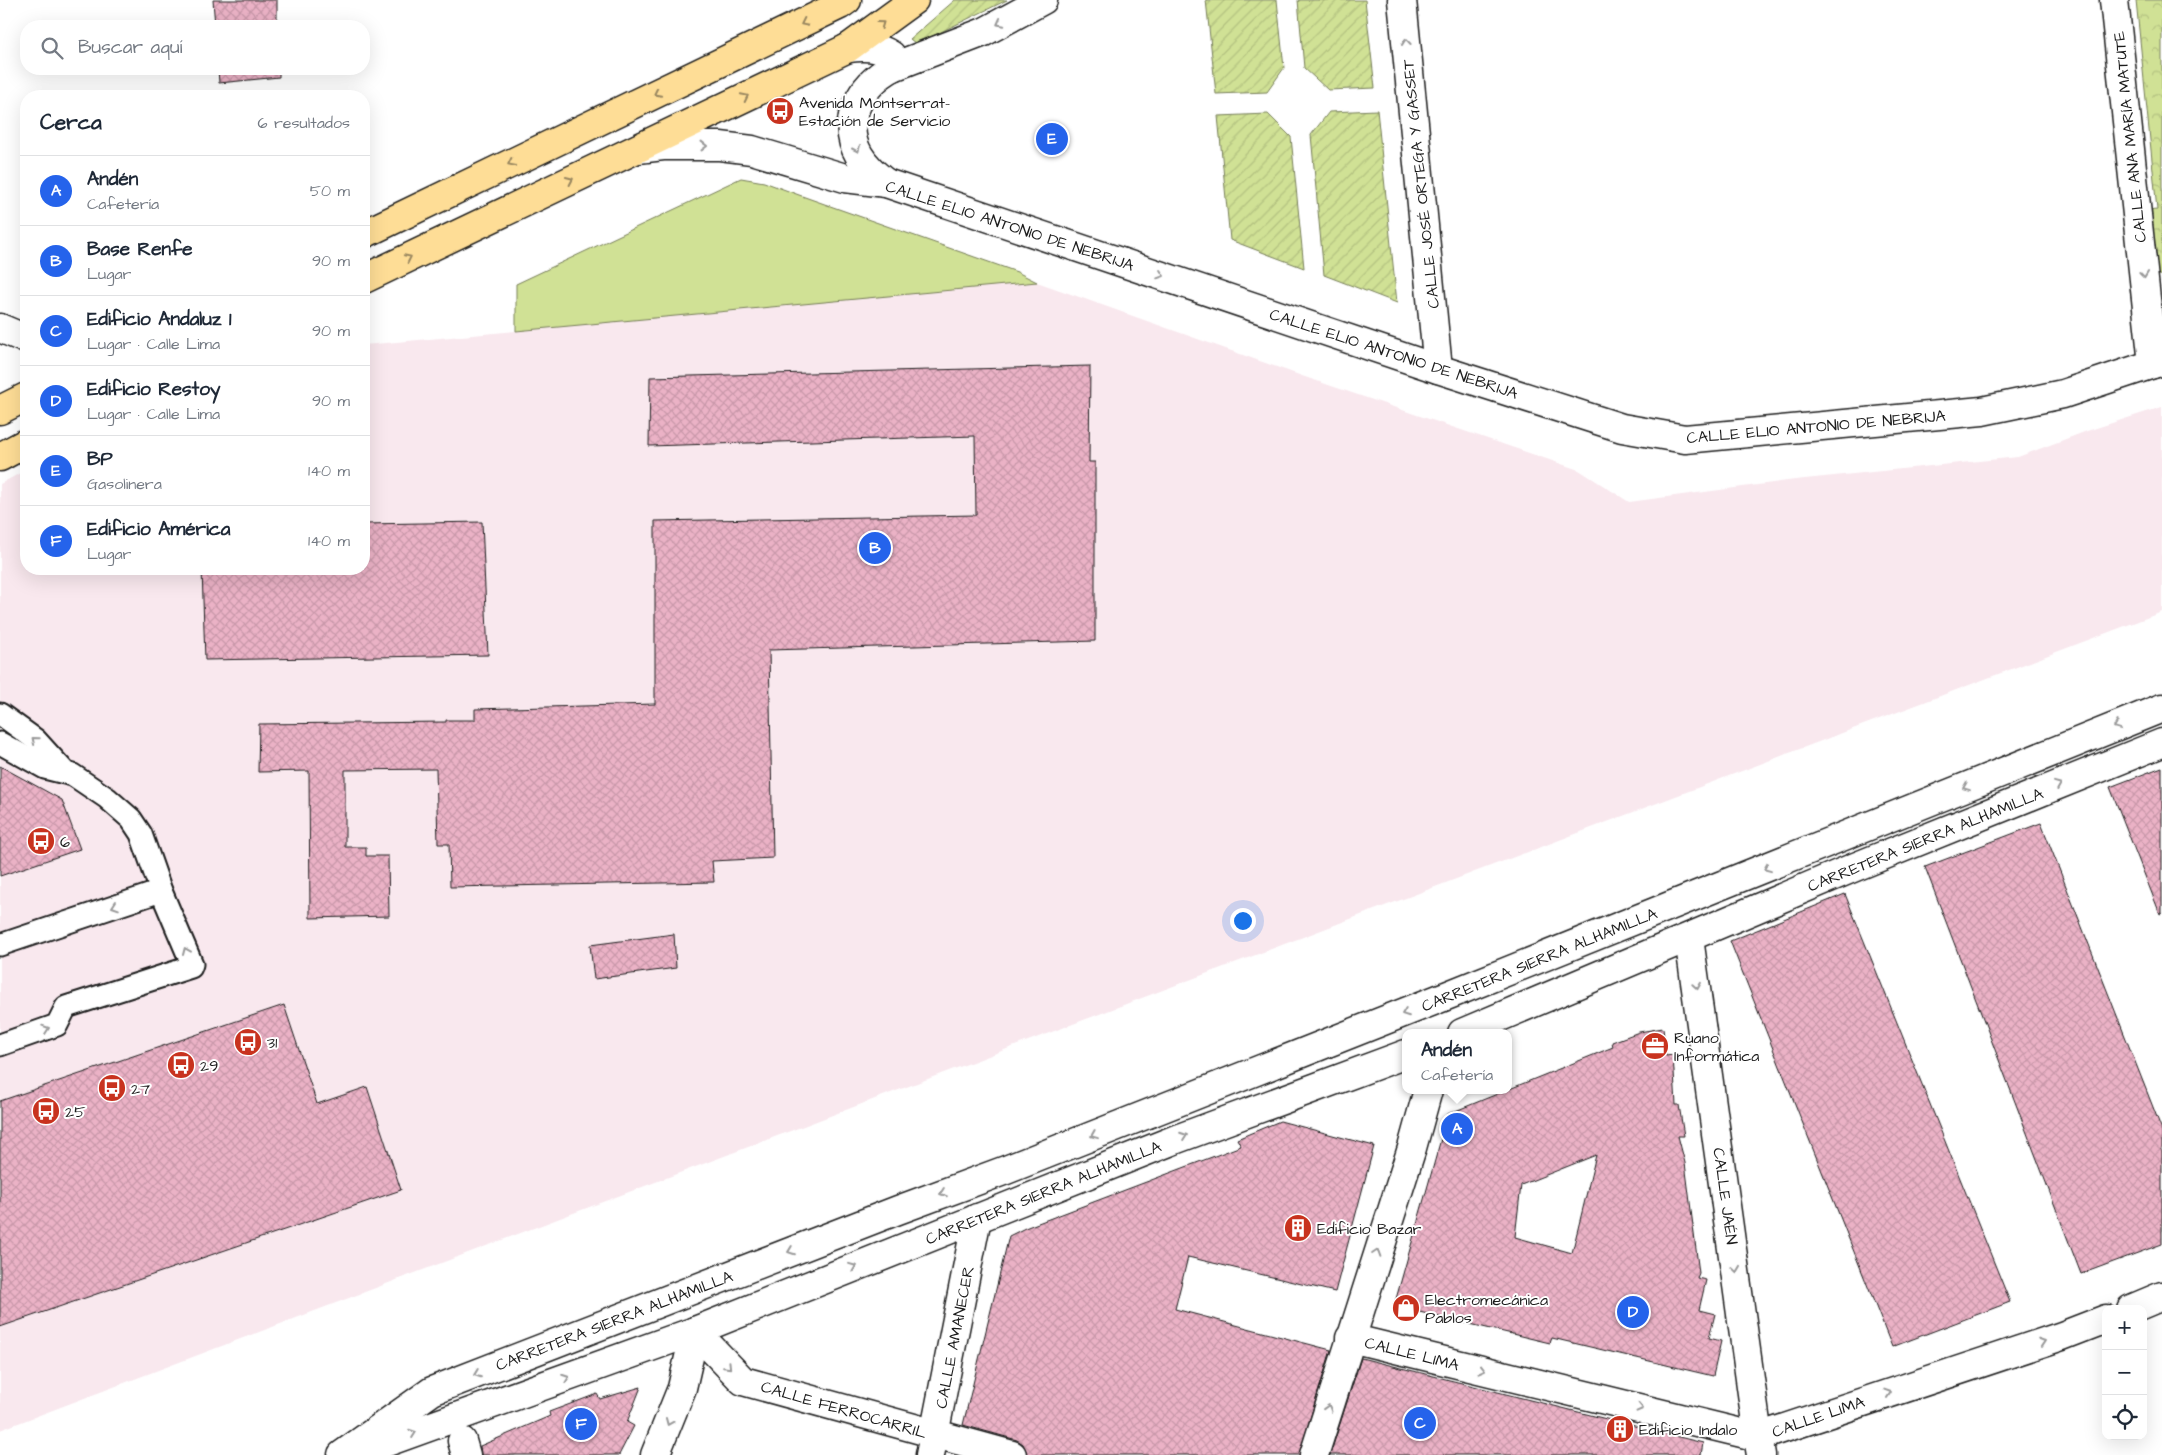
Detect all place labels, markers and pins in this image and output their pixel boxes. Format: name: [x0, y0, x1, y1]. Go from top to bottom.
place label: Avenida Montserrat- Estación de Servicio: [799, 92, 950, 132]
bus stop icon: Avenida Montserrat- Estación de Servicio: [765, 96, 795, 126]
pin: E: [1036, 120, 1068, 158]
pin: B: [859, 529, 891, 567]
bus stop icon: 6: [26, 826, 56, 856]
place label: 6: [60, 831, 70, 853]
bus stop icon: 31: [233, 1027, 263, 1057]
place label: Ruano Informática: [1674, 1027, 1760, 1067]
office icon: Ruano Informática: [1640, 1031, 1670, 1061]
place label: 31: [267, 1032, 277, 1054]
bus stop icon: 29: [166, 1050, 196, 1080]
place label: 29: [200, 1055, 218, 1077]
bus stop icon: 27: [97, 1073, 127, 1103]
place label: 27: [131, 1078, 150, 1100]
bus stop icon: 25: [31, 1096, 61, 1126]
place label: 25: [65, 1101, 86, 1123]
pin: A: [1441, 1110, 1473, 1148]
building icon: Edificio Bazar: [1283, 1213, 1313, 1243]
place label: Edificio Bazar: [1317, 1218, 1422, 1240]
place label: Electromecánica Pablos: [1425, 1289, 1548, 1329]
shop icon: Electromecánica Pablos: [1391, 1293, 1421, 1323]
pin: D: [1617, 1293, 1649, 1331]
pin: C: [1404, 1404, 1436, 1442]
pin: F: [565, 1405, 597, 1443]
building icon: Edificio Indalo: [1605, 1414, 1635, 1444]
place label: Edificio Indalo: [1639, 1419, 1737, 1441]

